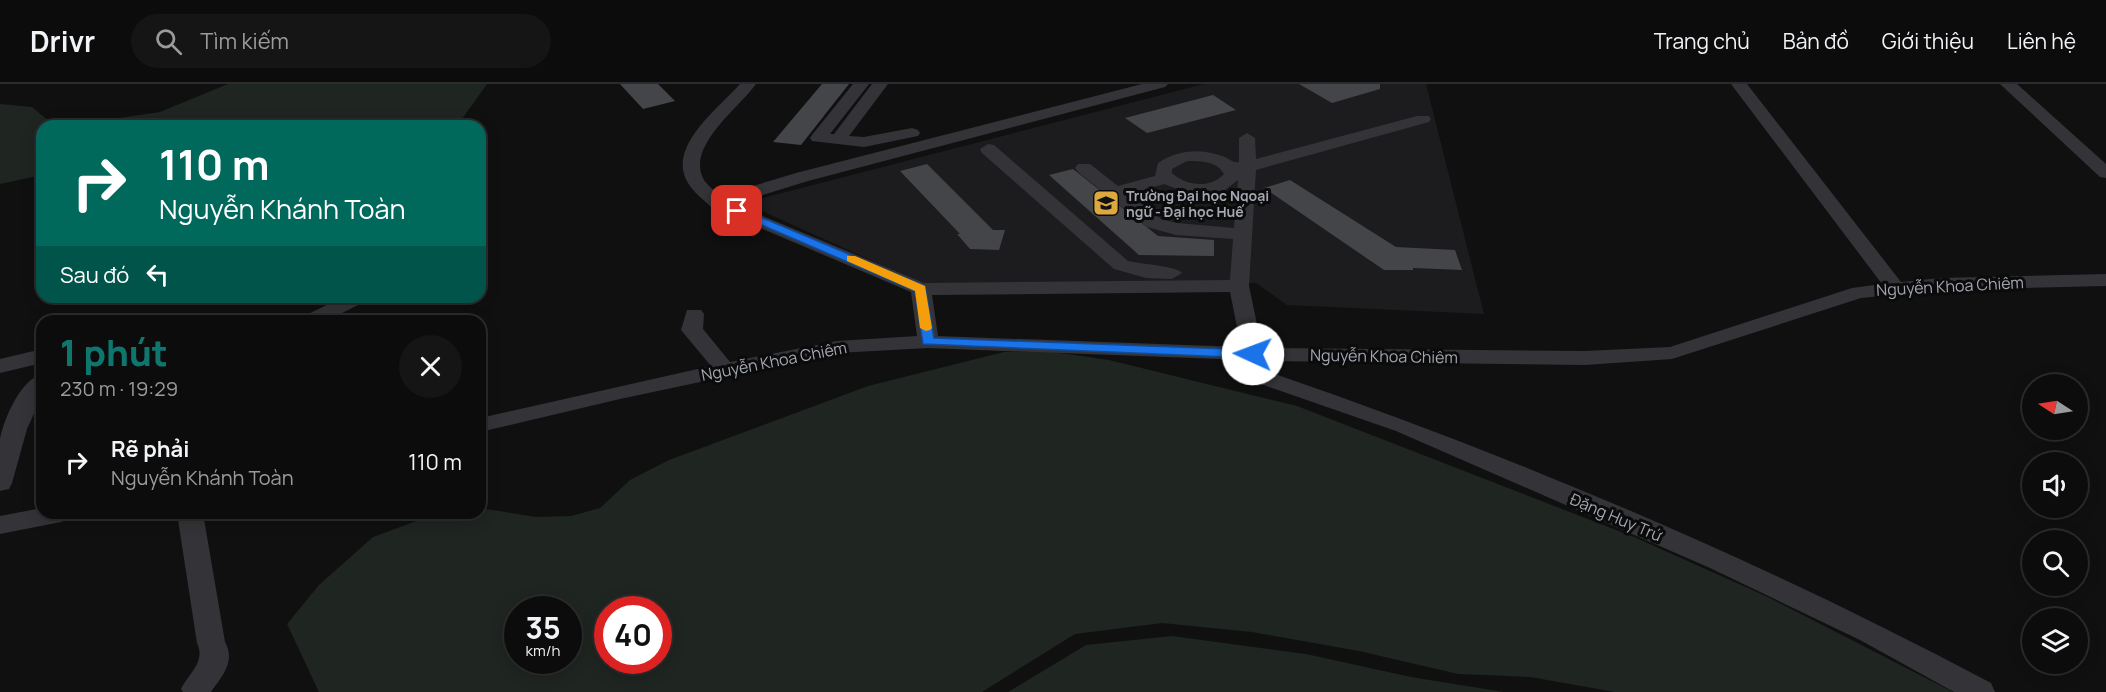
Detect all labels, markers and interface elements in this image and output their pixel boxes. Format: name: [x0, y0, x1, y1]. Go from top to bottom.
search box: [131, 14, 551, 68]
text: Drivr: [30, 22, 95, 60]
icon: search: [152, 25, 185, 58]
text: Tìm kiếm: [200, 26, 289, 56]
text: Trang chủ: [1654, 27, 1750, 55]
text: Bản đồ: [1783, 27, 1849, 55]
text: Giới thiệu: [1882, 27, 1974, 55]
text: Liên hệ: [2007, 27, 2076, 55]
text: 110 m: [159, 135, 270, 193]
icon: right: [60, 144, 138, 222]
pin: [711, 185, 762, 236]
place label: Trường Đại học Ngoại ngữ - Đại học Huế: [1126, 186, 1269, 221]
school or university icon: Trường Đại học Ngoại ngữ - Đại học Huế: [1091, 188, 1121, 218]
text: Nguyễn Khánh Toàn: [159, 190, 406, 227]
icon: arrive: [720, 194, 753, 227]
icon: left: [141, 258, 174, 291]
text: Sau đó: [60, 260, 129, 290]
street label: Nguyễn Khoa Chiêm: [1876, 271, 2024, 301]
position arrow: [1221, 322, 1285, 386]
text: 1 phút: [60, 328, 168, 377]
button: close: [399, 335, 462, 398]
street label: Nguyễn Khoa Chiêm: [699, 336, 849, 386]
street label: Nguyễn Khoa Chiêm: [1310, 344, 1458, 368]
north arrow: [2022, 374, 2088, 440]
map controls: [2022, 374, 2088, 674]
text: 230 m · 19:29: [60, 375, 178, 402]
text: Rẽ phải: [111, 434, 189, 464]
icon: right: [60, 446, 93, 479]
text: 110 m: [408, 447, 462, 477]
button: sound: [2022, 452, 2088, 518]
text: Nguyễn Khánh Toàn: [111, 464, 294, 491]
street label: Đặng Huy Trứ: [1567, 488, 1666, 546]
button: search: [2022, 530, 2088, 596]
speed limit sign: 40: [594, 596, 672, 674]
text: 35: [525, 607, 561, 648]
button: layers: [2022, 608, 2088, 674]
text: km/h: [526, 640, 560, 661]

